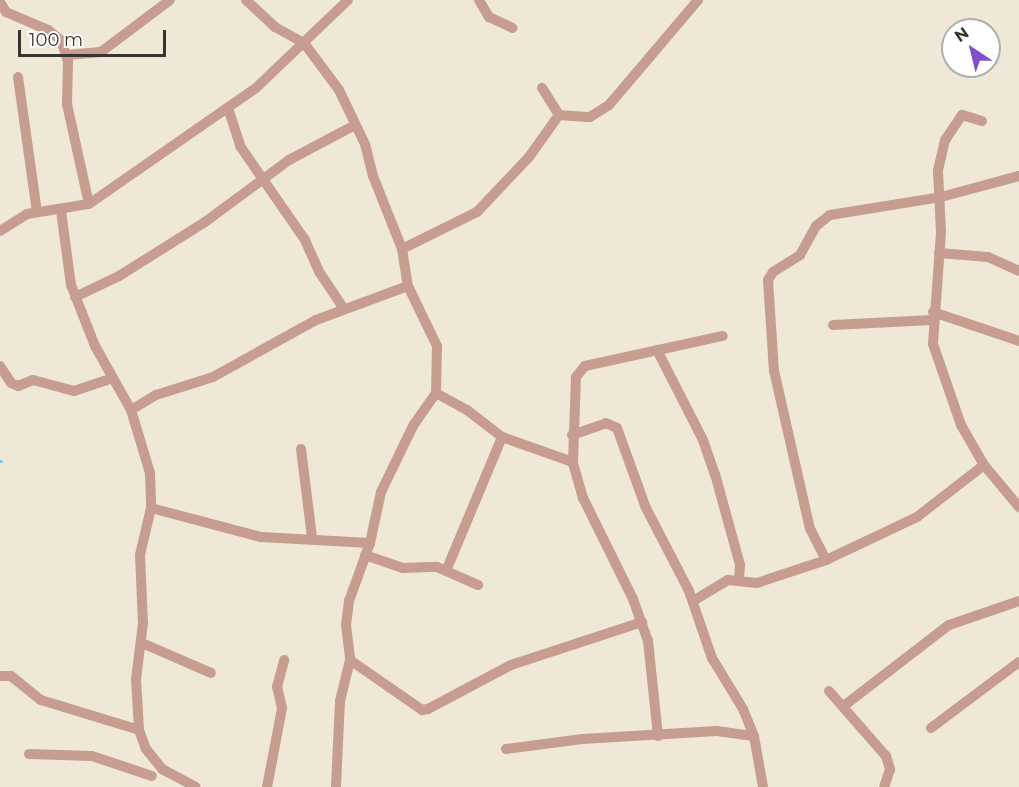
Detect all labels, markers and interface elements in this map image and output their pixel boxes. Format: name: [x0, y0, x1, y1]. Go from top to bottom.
scale bar: [21, 18, 170, 56]
north arrow: [941, 18, 1001, 78]
text: N: [951, 23, 972, 46]
text: 100 m: [29, 29, 83, 51]

